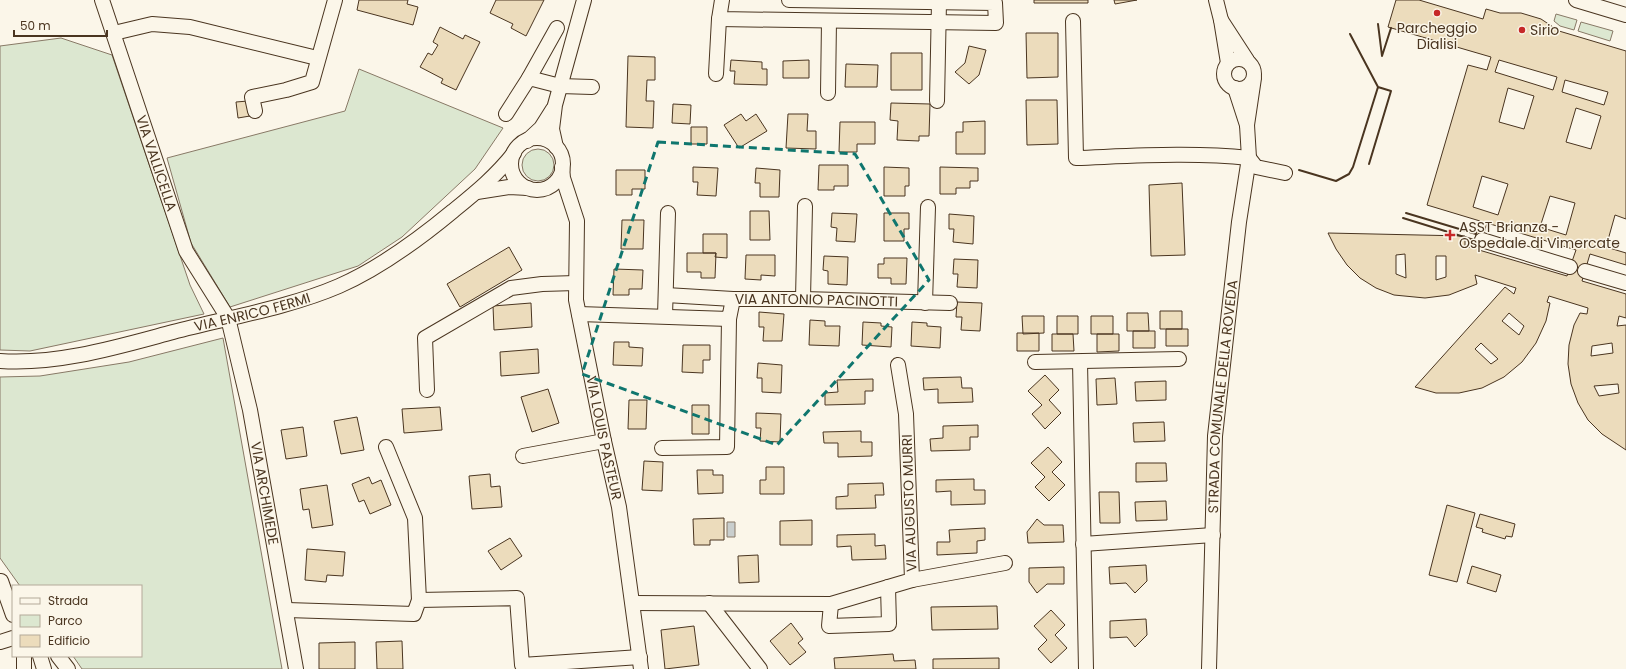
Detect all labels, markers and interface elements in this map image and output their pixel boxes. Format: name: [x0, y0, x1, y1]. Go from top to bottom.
marker: Parcheggio Dialisi: [1432, 8, 1442, 18]
scale bar: [14, 12, 107, 38]
text: 50 m: [20, 17, 51, 34]
place label: Parcheggio Dialisi: [1397, 18, 1477, 54]
place label: Sirio: [1530, 20, 1559, 40]
marker: Sirio: [1517, 25, 1527, 35]
street label: VIA VALLICELLA: [131, 112, 182, 214]
place label: ASST Brianza - Ospedale di Vimercate: [1459, 217, 1620, 253]
marker: ASST Brianza - Ospedale di Vimercate: [1444, 229, 1456, 241]
street label: STRADA COMUNALE DELLA ROVEDA: [1203, 279, 1242, 514]
street label: VIA ENRICO FERMI: [192, 288, 313, 336]
street label: VIA ANTONIO PACINOTTI: [735, 289, 898, 312]
street label: VIA LOUIS PASTEUR: [581, 374, 627, 502]
street label: VIA AUGUSTO MURRI: [897, 434, 921, 572]
street label: VIA ARCHIMEDE: [246, 440, 284, 546]
legend: [12, 585, 142, 657]
text: Strada: [48, 592, 88, 609]
text: Parco: [48, 612, 83, 629]
text: Edificio: [48, 632, 90, 649]

